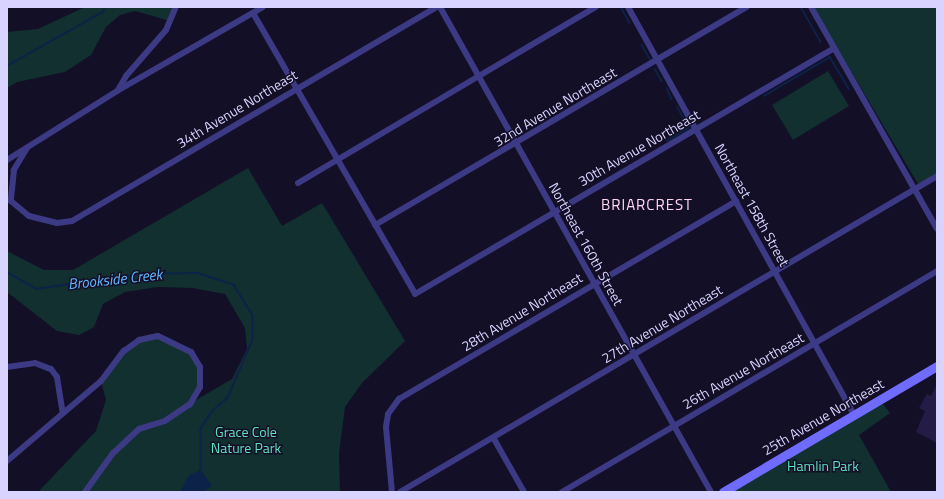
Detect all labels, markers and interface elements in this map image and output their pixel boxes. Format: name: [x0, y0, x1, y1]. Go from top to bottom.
street label: 32nd Avenue Northeast: [491, 64, 619, 150]
street label: 34th Avenue Northeast: [174, 66, 300, 152]
street label: 30th Avenue Northeast: [575, 106, 703, 190]
street label: Northeast 158th Street: [711, 141, 793, 269]
street label: Northeast 160th Street: [545, 180, 627, 308]
district label: BRIARCREST: [601, 196, 693, 214]
water label: Brookside Creek: [67, 265, 163, 293]
street label: 28th Avenue Northeast: [459, 269, 585, 355]
street label: 27th Avenue Northeast: [599, 281, 725, 367]
street label: 26th Avenue Northeast: [679, 329, 807, 413]
street label: 25th Avenue Northeast: [759, 375, 887, 459]
park label: Grace Cole Nature Park: [211, 424, 281, 456]
park label: Hamlin Park: [787, 458, 859, 474]

